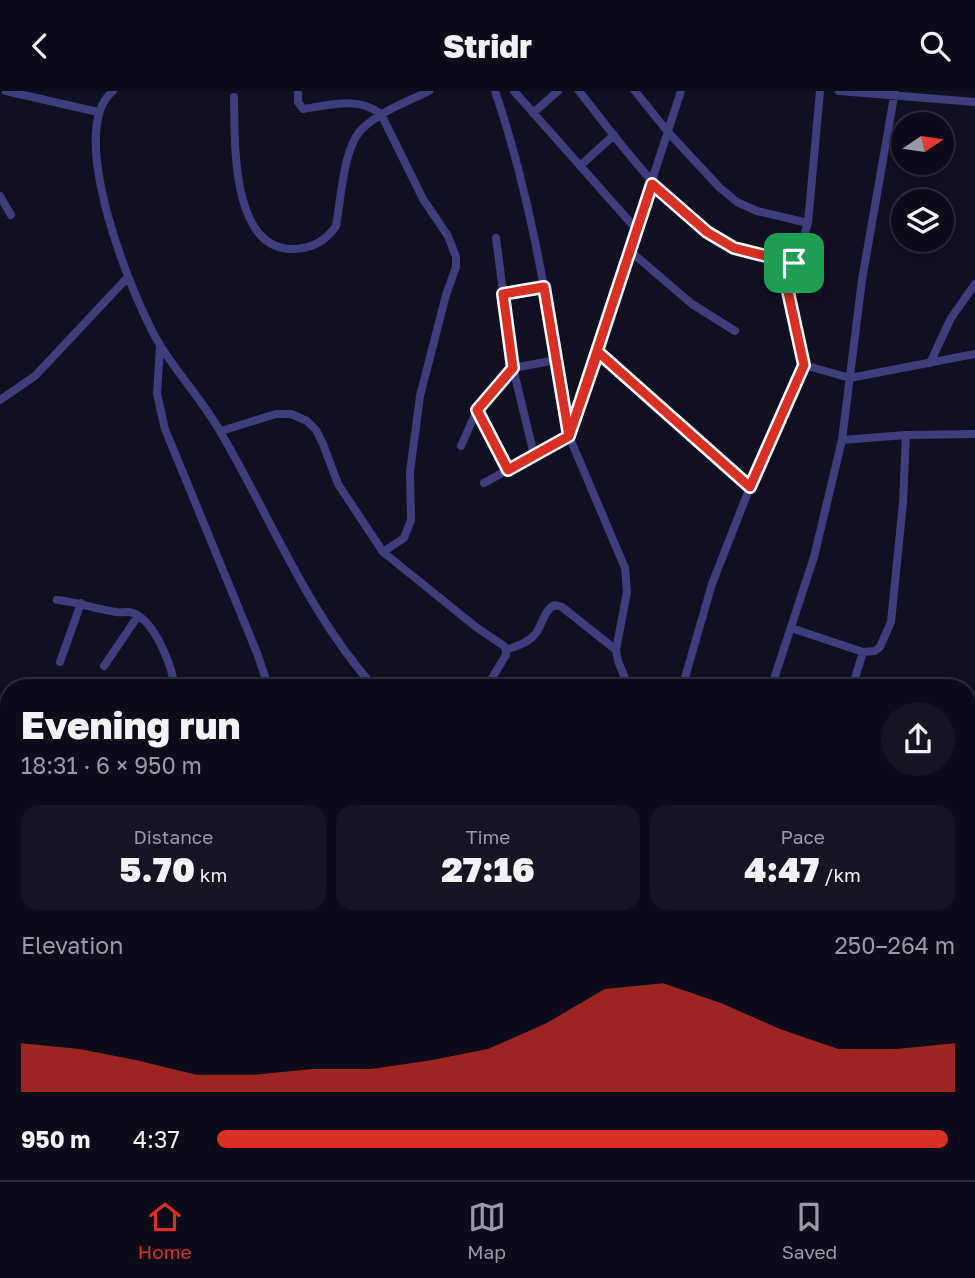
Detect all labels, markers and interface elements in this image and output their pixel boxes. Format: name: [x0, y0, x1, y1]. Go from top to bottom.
icon: back: [21, 27, 59, 65]
text: Stridr: [443, 27, 532, 65]
icon: search: [916, 27, 954, 65]
north arrow: [891, 112, 954, 175]
map controls: [891, 112, 954, 252]
button: layers: [891, 189, 954, 252]
pin: [764, 233, 824, 293]
icon: arrive: [775, 244, 813, 282]
text: Evening run: [21, 702, 240, 747]
button: share: [881, 702, 955, 776]
text: 18:31 · 6 × 950 m: [21, 751, 202, 779]
text: Distance: [133, 825, 213, 848]
text: Time: [466, 825, 510, 848]
text: Pace: [780, 825, 825, 848]
text: 5.70: [119, 848, 195, 890]
text: 27:16: [441, 848, 535, 890]
text: 4:47: [744, 848, 820, 890]
text: km: [195, 863, 227, 886]
text: /km: [820, 863, 861, 886]
text: Elevation: [21, 931, 123, 959]
text: 250–264 m: [834, 931, 955, 959]
text: 950 m: [21, 1125, 90, 1153]
text: 4:37: [133, 1125, 180, 1153]
tab: Home: [138, 1198, 192, 1263]
tab: Map: [467, 1198, 506, 1263]
tab: Saved: [782, 1198, 837, 1263]

